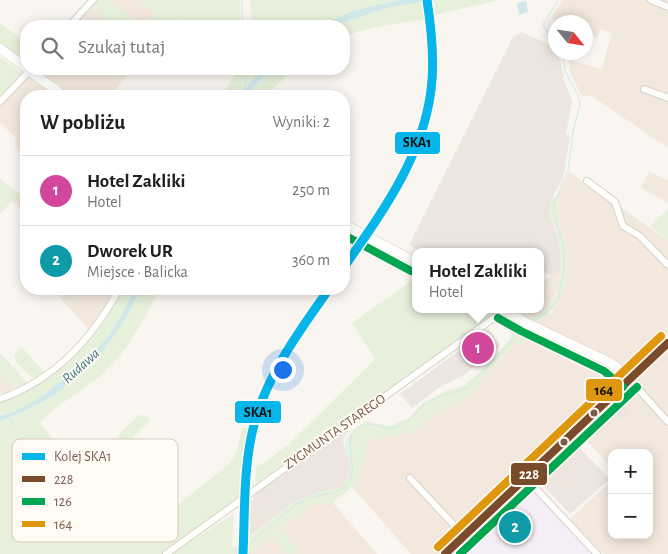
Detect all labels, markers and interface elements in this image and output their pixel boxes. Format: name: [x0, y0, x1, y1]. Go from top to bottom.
north arrow: [548, 15, 593, 60]
search box: [20, 20, 350, 75]
icon: search: [38, 34, 66, 62]
text: Szukaj tutaj: [78, 38, 165, 57]
text: W pobliżu: [40, 112, 125, 133]
text: Wyniki: 2: [272, 114, 330, 130]
line badge: SKA1: [394, 131, 441, 155]
text: SKA1: [403, 136, 431, 150]
text: Hotel Zakliki: [87, 172, 186, 191]
text: 1: [53, 182, 59, 198]
text: 250 m: [292, 182, 330, 198]
text: Hotel: [87, 194, 122, 210]
text: Dworek UR: [87, 242, 173, 261]
popup: [412, 248, 544, 313]
text: 2: [52, 252, 60, 268]
text: 360 m: [292, 252, 330, 268]
text: Hotel Zakliki: [429, 262, 527, 281]
text: Miejsce · Balicka: [87, 264, 188, 280]
text: Hotel: [429, 284, 463, 300]
pin: 1: [462, 329, 494, 367]
water label: Rudawa: [60, 346, 102, 386]
your location: [270, 357, 296, 383]
line badge: 164: [585, 378, 623, 402]
text: 164: [595, 384, 613, 398]
street label: ZYGMUNTA STAREGO: [282, 392, 388, 472]
line badge: SKA1: [234, 400, 282, 424]
text: SKA1: [244, 406, 272, 420]
unlabelled marker: [589, 408, 599, 418]
unlabelled marker: [559, 437, 569, 447]
legend: [12, 439, 178, 542]
map controls: [608, 449, 653, 539]
button: +: [608, 449, 653, 494]
text: Kolej SKA1: [54, 450, 111, 464]
line badge: 228: [510, 462, 548, 486]
text: 228: [519, 468, 539, 482]
text: 228: [54, 473, 73, 487]
button: −: [608, 494, 653, 539]
text: 126: [54, 495, 72, 509]
pin: 2: [499, 508, 531, 546]
text: 164: [54, 518, 72, 532]

